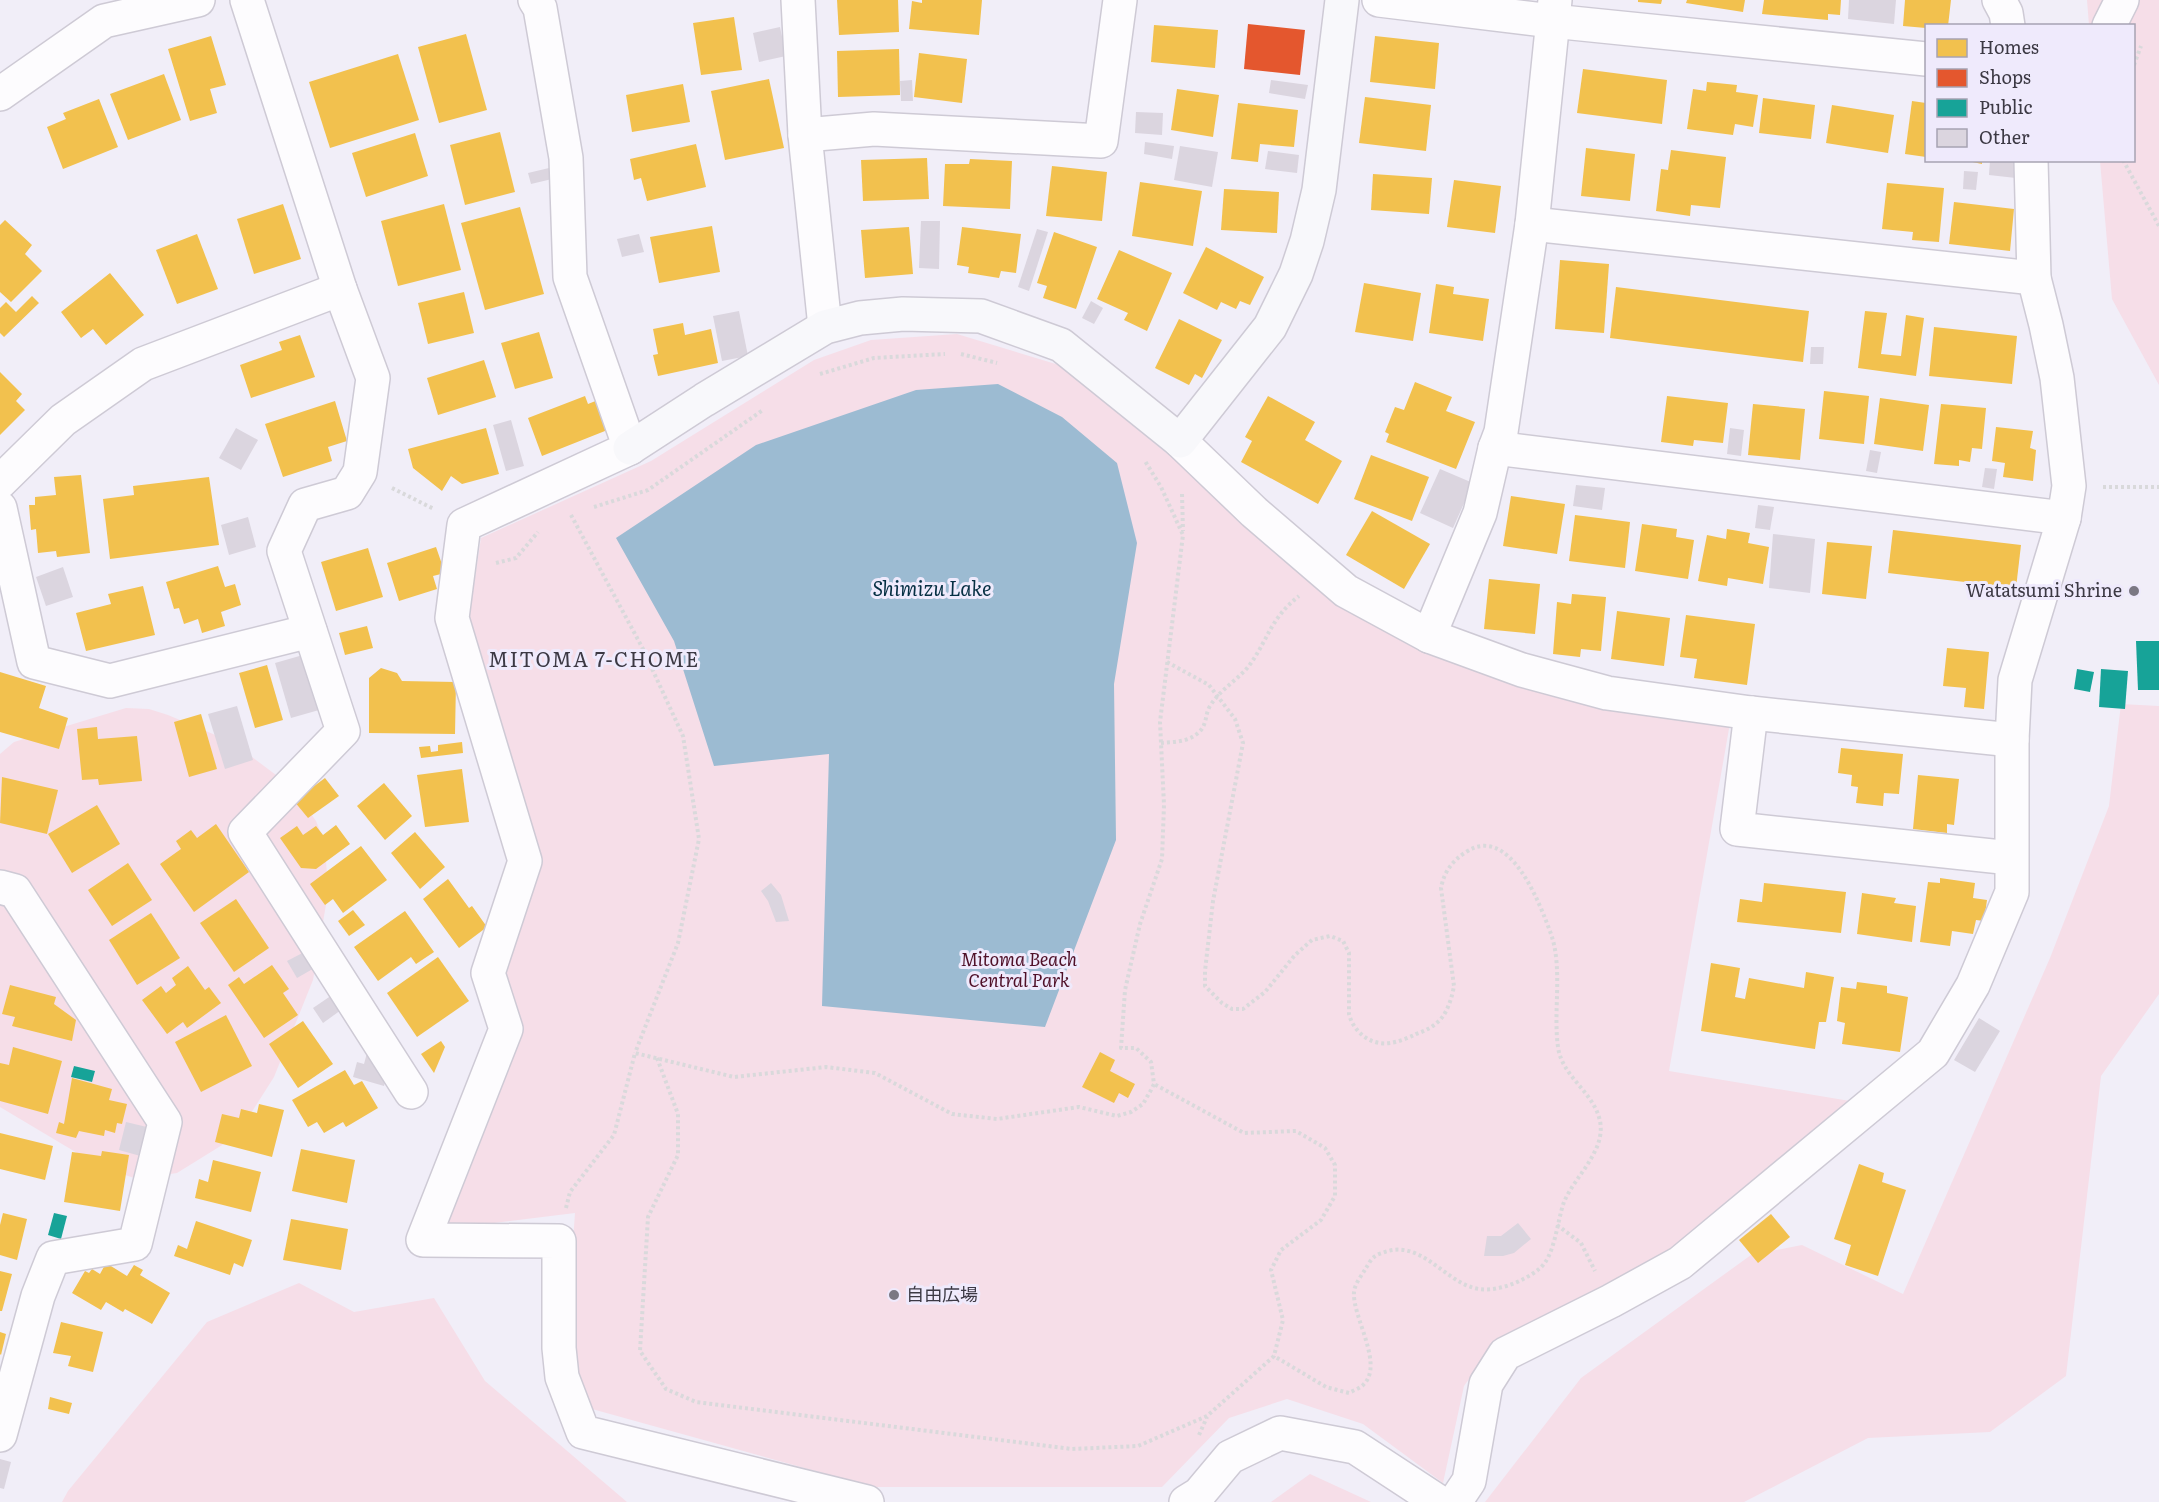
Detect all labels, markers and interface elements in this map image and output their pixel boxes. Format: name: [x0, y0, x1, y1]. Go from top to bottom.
legend: [1925, 24, 2135, 162]
text: Homes: [1979, 33, 2039, 60]
text: Shops: [1979, 63, 2031, 90]
text: Public: [1979, 93, 2033, 120]
text: Other: [1979, 123, 2030, 150]
water label: Shimizu Lake: [872, 572, 992, 602]
place label: Watatsumi Shrine: [1966, 576, 2122, 603]
marker: Watatsumi Shrine: [2127, 584, 2141, 598]
district label: MITOMA 7-CHOME: [488, 643, 700, 673]
park label: Mitoma Beach Central Park: [961, 945, 1078, 993]
place label: 自由広場: [906, 1280, 978, 1307]
marker: 自由広場: [887, 1288, 901, 1302]

